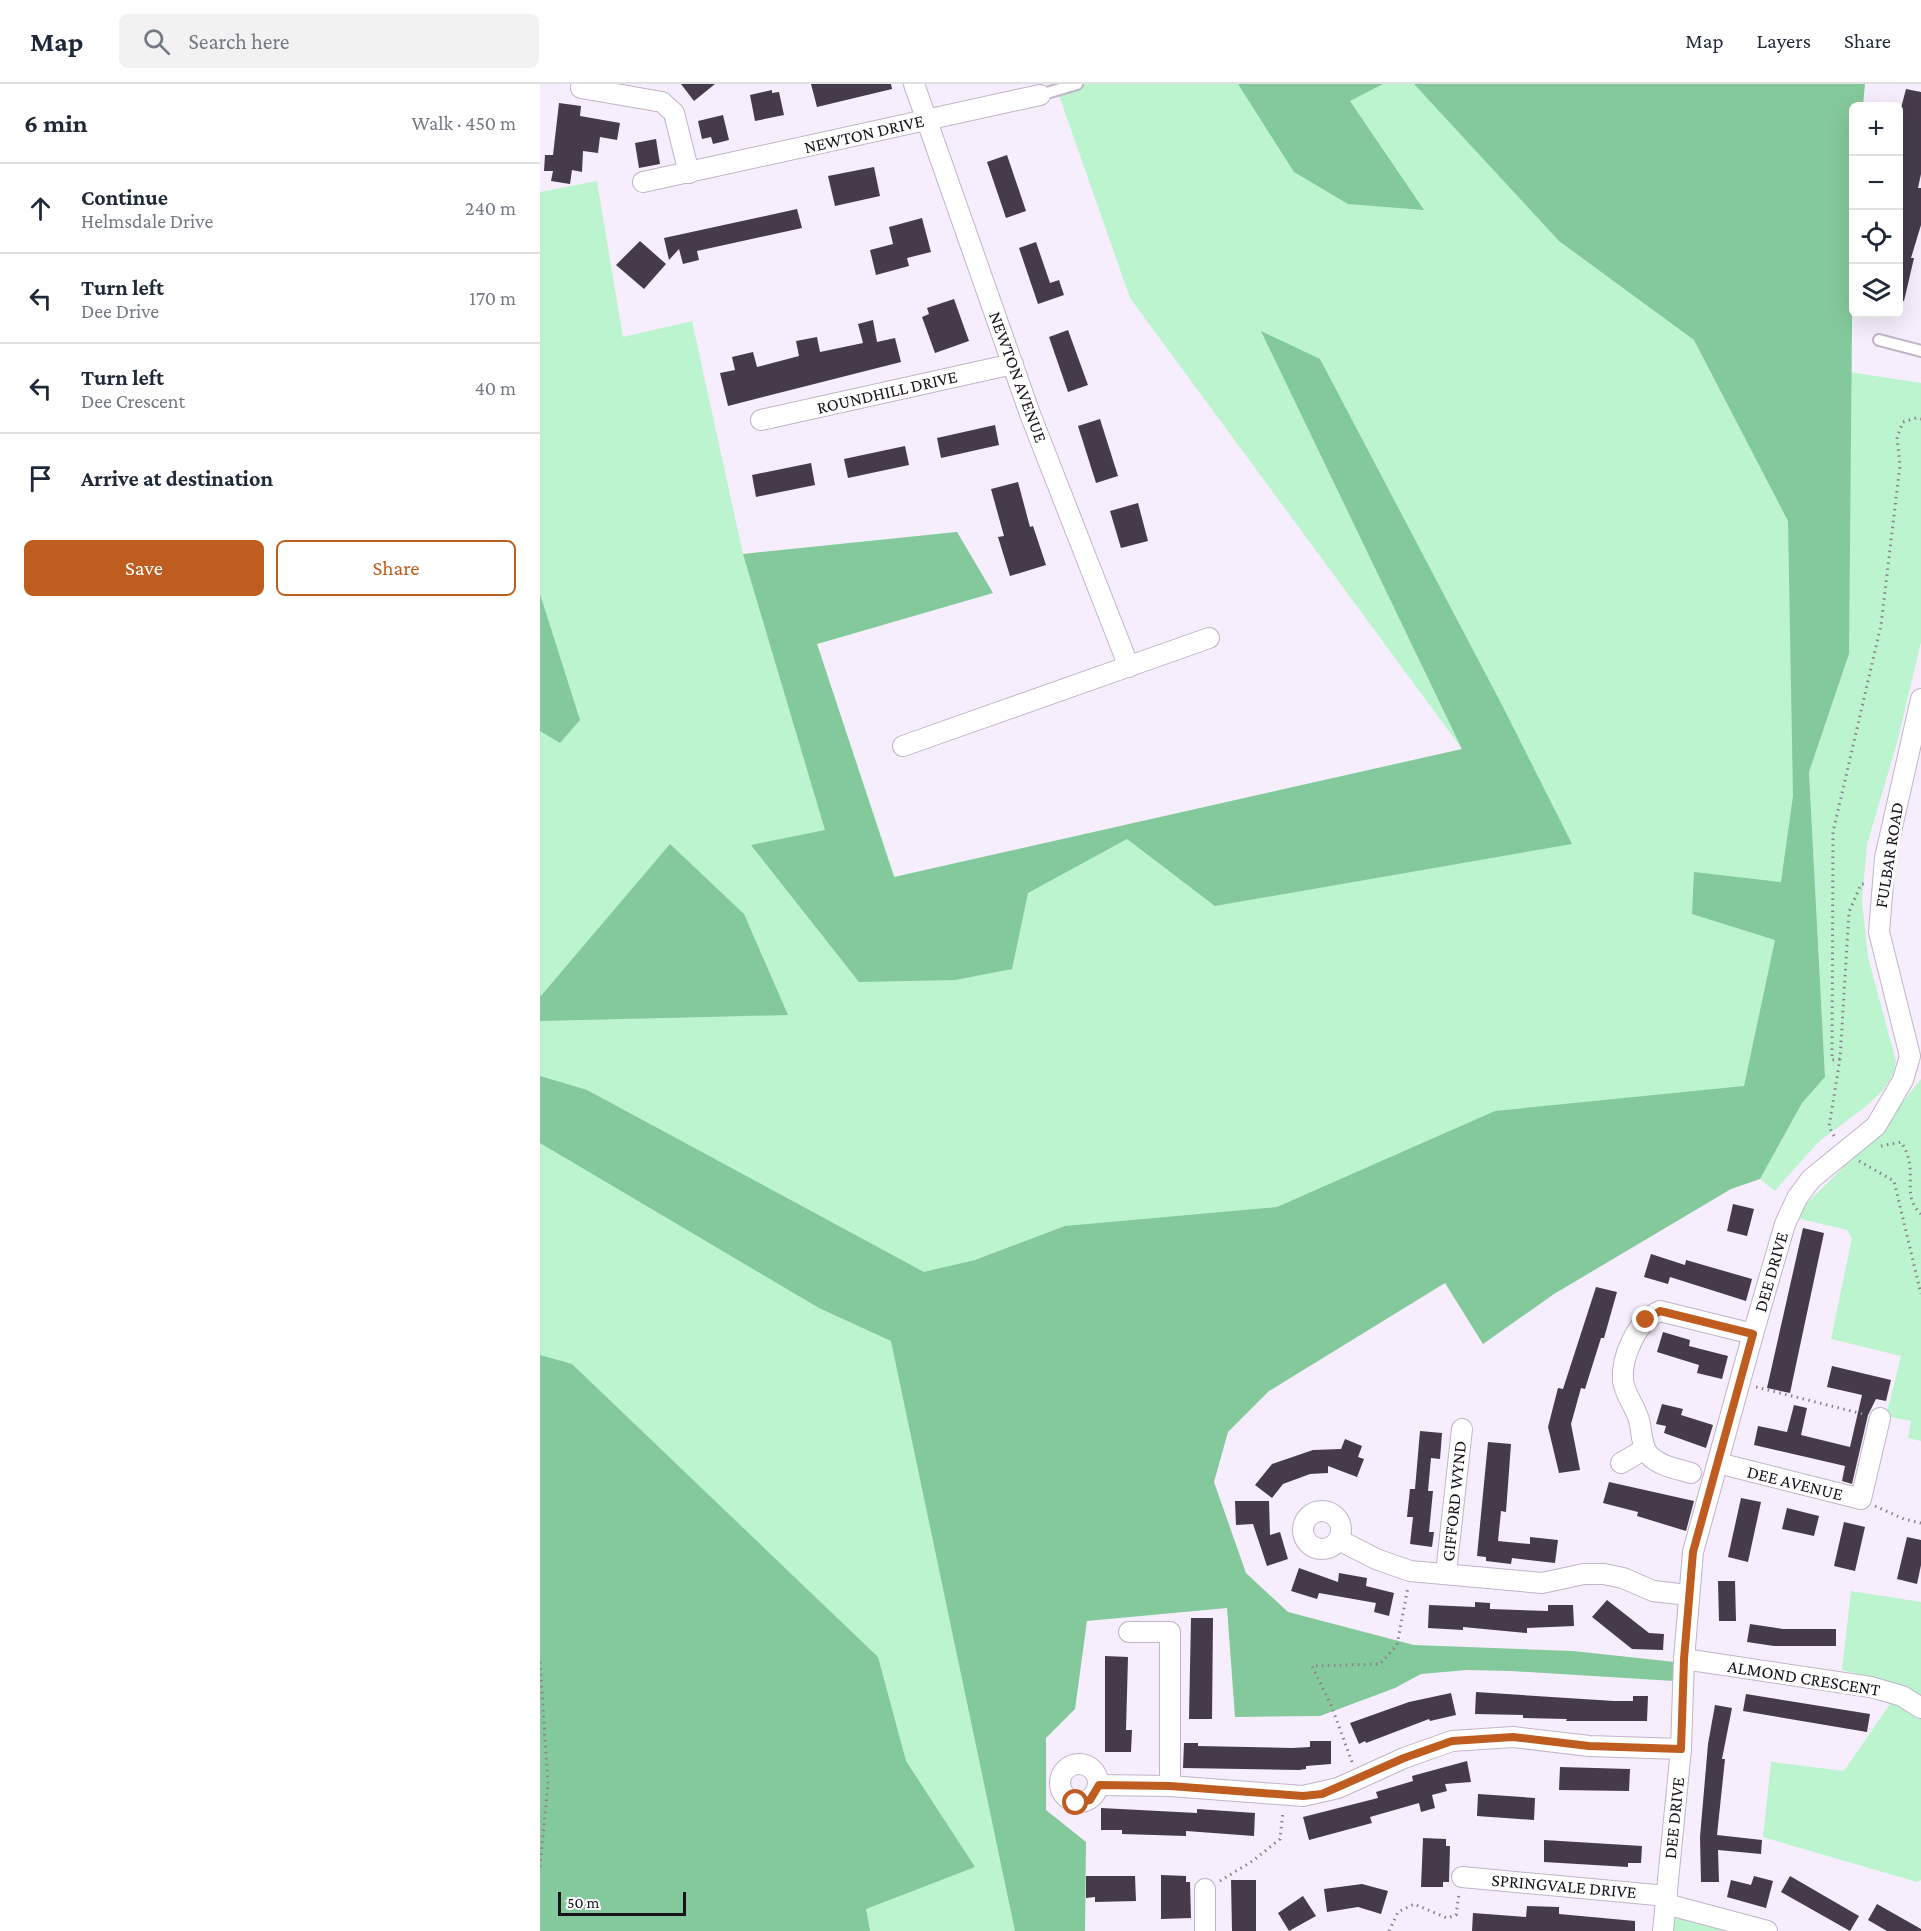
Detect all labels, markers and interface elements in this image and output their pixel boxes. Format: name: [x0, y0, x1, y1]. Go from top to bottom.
search box: [119, 14, 539, 68]
icon: search: [140, 25, 173, 58]
text: Map: [30, 26, 83, 57]
text: Search here: [188, 29, 289, 54]
text: Map: [1685, 29, 1724, 53]
text: Layers: [1757, 29, 1811, 53]
text: Share: [1844, 29, 1891, 53]
map controls: [1849, 102, 1903, 318]
button: +: [1849, 102, 1903, 156]
text: 6 min: [24, 109, 88, 138]
street label: NEWTON DRIVE: [802, 110, 926, 157]
text: Walk · 450 m: [411, 112, 516, 134]
button: −: [1849, 156, 1903, 210]
text: Continue: [81, 185, 168, 210]
icon: ahead: [24, 192, 57, 225]
text: 240 m: [465, 197, 516, 219]
text: Helmsdale Drive: [81, 210, 213, 232]
button: locate: [1849, 210, 1903, 264]
button: layers: [1849, 264, 1903, 318]
text: Turn left: [81, 275, 164, 300]
icon: left: [24, 282, 57, 315]
text: 170 m: [469, 287, 516, 309]
text: Dee Drive: [81, 300, 159, 322]
street label: NEWTON AVENUE: [985, 309, 1051, 445]
text: Turn left: [81, 365, 164, 390]
street label: ROUNDHILL DRIVE: [815, 366, 959, 418]
icon: left: [24, 372, 57, 405]
text: 40 m: [475, 377, 516, 399]
text: Dee Crescent: [81, 390, 185, 412]
icon: arrive: [24, 462, 57, 495]
text: Arrive at destination: [81, 466, 273, 491]
button: Save: [24, 540, 264, 596]
button: Share: [276, 540, 516, 596]
street label: FULBAR ROAD: [1871, 801, 1907, 909]
street label: DEE DRIVE: [1750, 1229, 1792, 1314]
route end: [1632, 1306, 1658, 1332]
street label: GIFFORD WYND: [1438, 1440, 1470, 1562]
street label: DEE AVENUE: [1745, 1461, 1845, 1505]
street label: ALMOND CRESCENT: [1726, 1656, 1882, 1700]
street label: DEE DRIVE: [1660, 1776, 1688, 1860]
route start: [1062, 1789, 1088, 1815]
street label: SPRINGVALE DRIVE: [1491, 1870, 1638, 1902]
scale bar: [558, 1889, 686, 1916]
text: 50 m: [567, 1894, 599, 1911]

